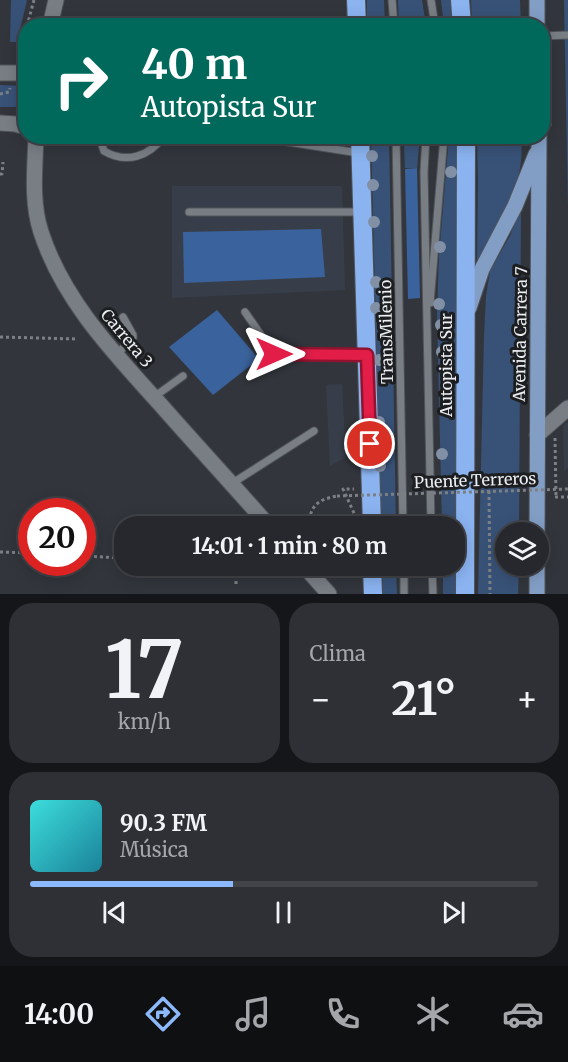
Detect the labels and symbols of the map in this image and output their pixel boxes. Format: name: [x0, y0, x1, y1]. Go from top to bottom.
street label: Avenida Carrera 7: [509, 266, 531, 403]
street label: TransMilenio: [375, 280, 397, 384]
street label: Carrera 3: [97, 305, 157, 371]
street label: Autopista Sur: [436, 313, 456, 418]
position arrow: [242, 322, 306, 386]
pin: [344, 418, 395, 469]
street label: Puente Terreros: [413, 468, 537, 492]
speed limit sign: 20: [18, 498, 96, 576]

